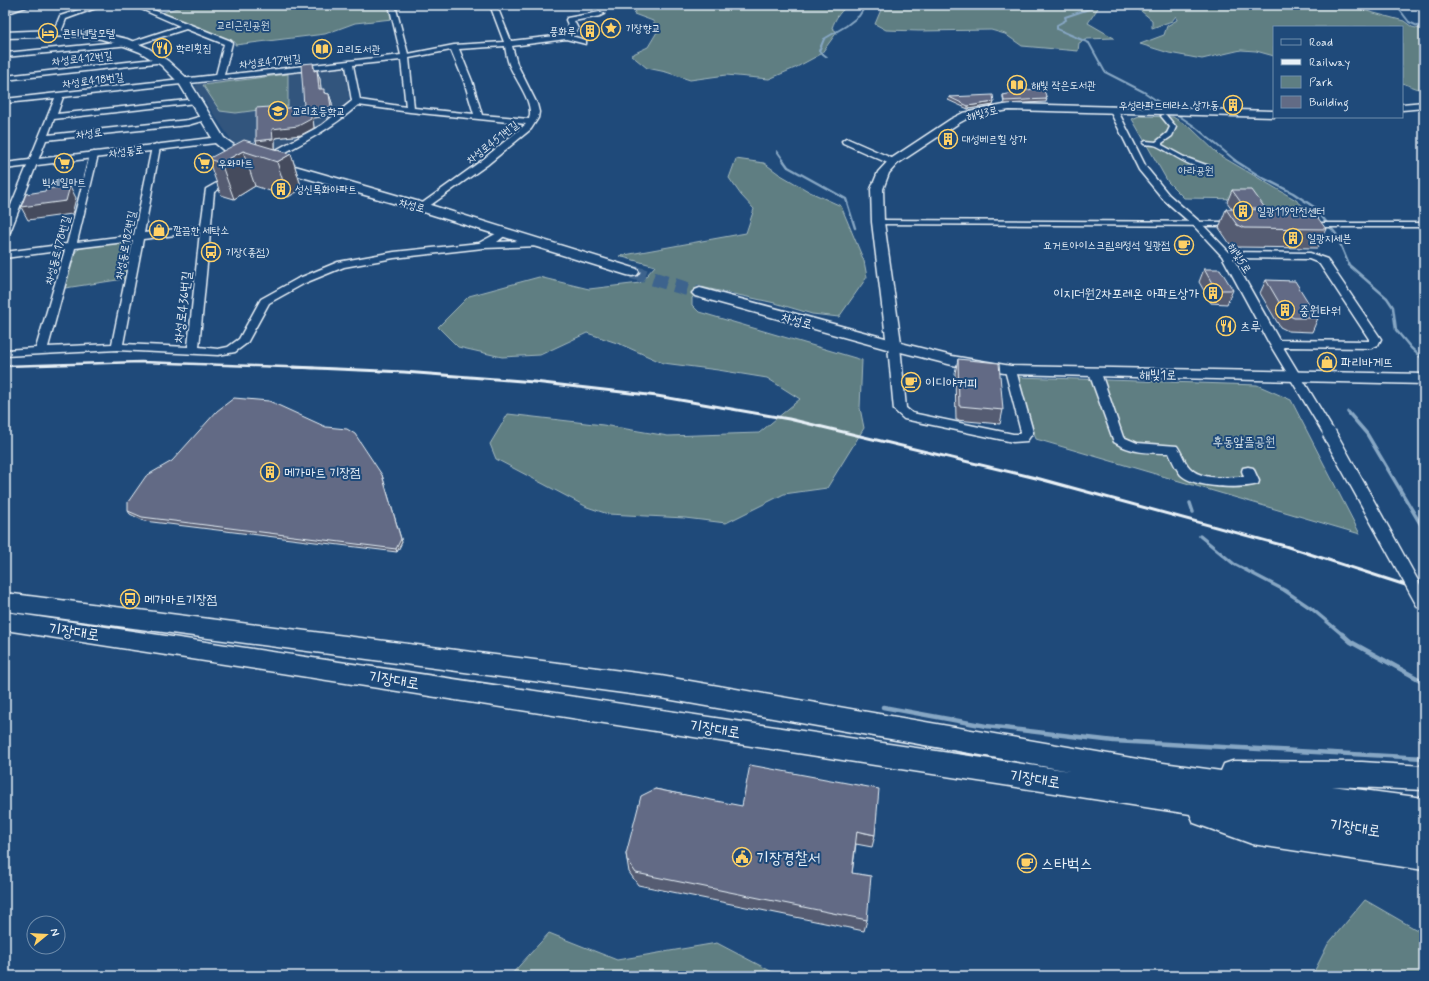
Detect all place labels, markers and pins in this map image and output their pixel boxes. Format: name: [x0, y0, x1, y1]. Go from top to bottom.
place icon: 기장향교: [600, 17, 622, 39]
building icon: 풍화루: [579, 20, 601, 42]
hotel icon: 콘티넨탈모텔: [37, 22, 59, 44]
place label: 기장향교: [625, 22, 660, 36]
place label: 풍화루: [549, 25, 576, 39]
place label: 콘티넨탈모텔: [62, 27, 115, 41]
restaurant icon: 학리횟집: [151, 37, 173, 59]
library icon: 교리도서관: [311, 38, 333, 60]
place label: 학리횟집: [176, 42, 211, 56]
place label: 교리도서관: [336, 43, 380, 57]
library icon: 해빛 작은도서관: [1006, 74, 1028, 96]
place label: 해빛 작은도서관: [1031, 79, 1096, 93]
building icon: 우성라파드테라스 상가동: [1222, 94, 1244, 116]
place label: 우성라파드테라스 상가동: [1119, 99, 1219, 113]
school or university icon: 교리초등학교: [267, 100, 289, 122]
place label: 교리초등학교: [292, 105, 345, 119]
building icon: 대성베르힐 상가: [937, 128, 959, 150]
place label: 대성베르힐 상가: [962, 133, 1027, 147]
supermarket icon: 빅세일마트: [53, 152, 75, 174]
supermarket icon: 우와마트: [193, 152, 215, 174]
place label: 우와마트: [218, 157, 254, 171]
place label: 빅세일마트: [42, 176, 86, 190]
building icon: 성신목화아파트: [270, 178, 292, 200]
place label: 성신목화아파트: [295, 183, 357, 197]
building icon: 일광119안전센터: [1232, 200, 1254, 222]
place label: 일광119안전센터: [1257, 205, 1325, 219]
shop icon: 깔끔한 세탁소: [148, 219, 170, 241]
place label: 깔끔한 세탁소: [173, 224, 229, 238]
building icon: 일광지세븐: [1282, 227, 1304, 249]
place label: 일광지세븐: [1307, 232, 1351, 246]
cafe icon: 요거트아이스크림의정석 일광점: [1173, 234, 1195, 256]
place label: 요거트아이스크림의정석 일광점: [1043, 239, 1170, 253]
bus stop icon: 기장(종점): [200, 241, 222, 263]
place label: 기장(종점): [225, 246, 269, 260]
building icon: 이지더원2차포레온 아파트상가: [1202, 282, 1224, 304]
place label: 이지더원2차포레온 아파트상가: [1053, 286, 1200, 303]
building icon: 중원타워: [1274, 299, 1296, 321]
place label: 중원타워: [1299, 303, 1341, 320]
restaurant icon: 츠루: [1215, 315, 1237, 337]
place label: 츠루: [1240, 319, 1261, 336]
shop icon: 파리바게뜨: [1316, 351, 1338, 373]
place label: 파리바게뜨: [1341, 355, 1393, 372]
cafe icon: 이디야커피: [900, 371, 922, 393]
place label: 이디야커피: [925, 375, 977, 392]
building icon: 메가마트 기장점: [259, 461, 281, 483]
place label: 메가마트 기장점: [284, 465, 361, 482]
bus stop icon: 메가마트기장점: [119, 588, 141, 610]
place label: 메가마트기장점: [144, 592, 217, 609]
public building icon: 기장경찰서: [731, 846, 753, 868]
place label: 기장경찰서: [756, 848, 820, 869]
cafe icon: 스타벅스: [1016, 852, 1038, 874]
place label: 스타벅스: [1041, 854, 1093, 875]

